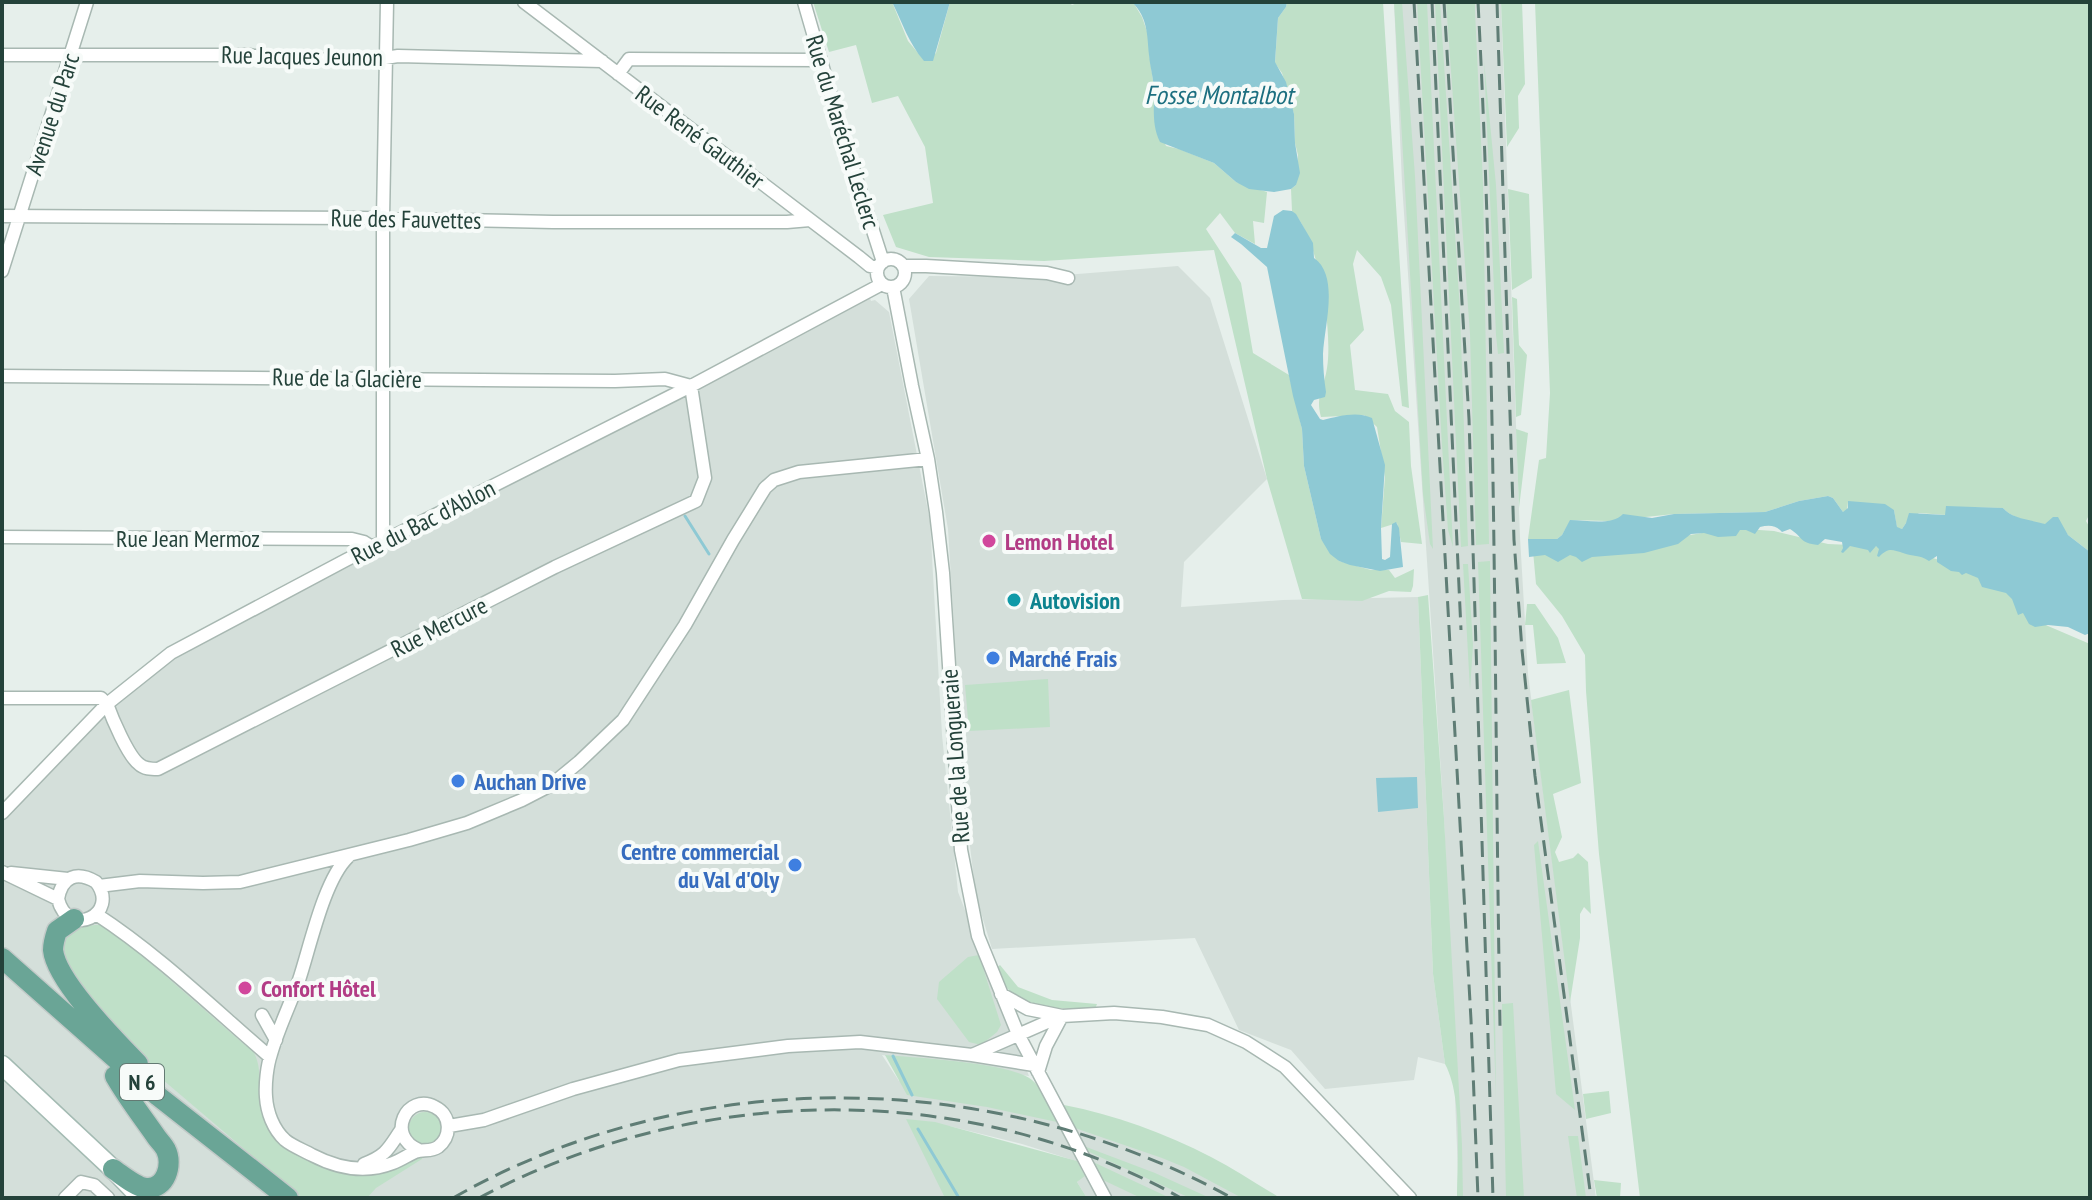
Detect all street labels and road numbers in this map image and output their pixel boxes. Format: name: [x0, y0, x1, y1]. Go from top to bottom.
street label: Rue du Maréchal Leclerc: [799, 31, 887, 233]
street label: Rue Jacques Jeunon: [221, 39, 383, 73]
street label: Avenue du Parc: [18, 49, 86, 179]
street label: Rue René Gauthier: [629, 78, 771, 196]
street label: Rue des Fauvettes: [330, 202, 482, 236]
street label: Rue de la Glacière: [272, 361, 422, 395]
street label: Rue du Bac d'Ablon: [346, 472, 500, 572]
street label: Rue Jean Mermoz: [116, 523, 260, 554]
street label: Rue Mercure: [386, 590, 492, 664]
street label: Rue de la Longueraie: [933, 668, 977, 844]
road number: N 6: [120, 1064, 164, 1100]

